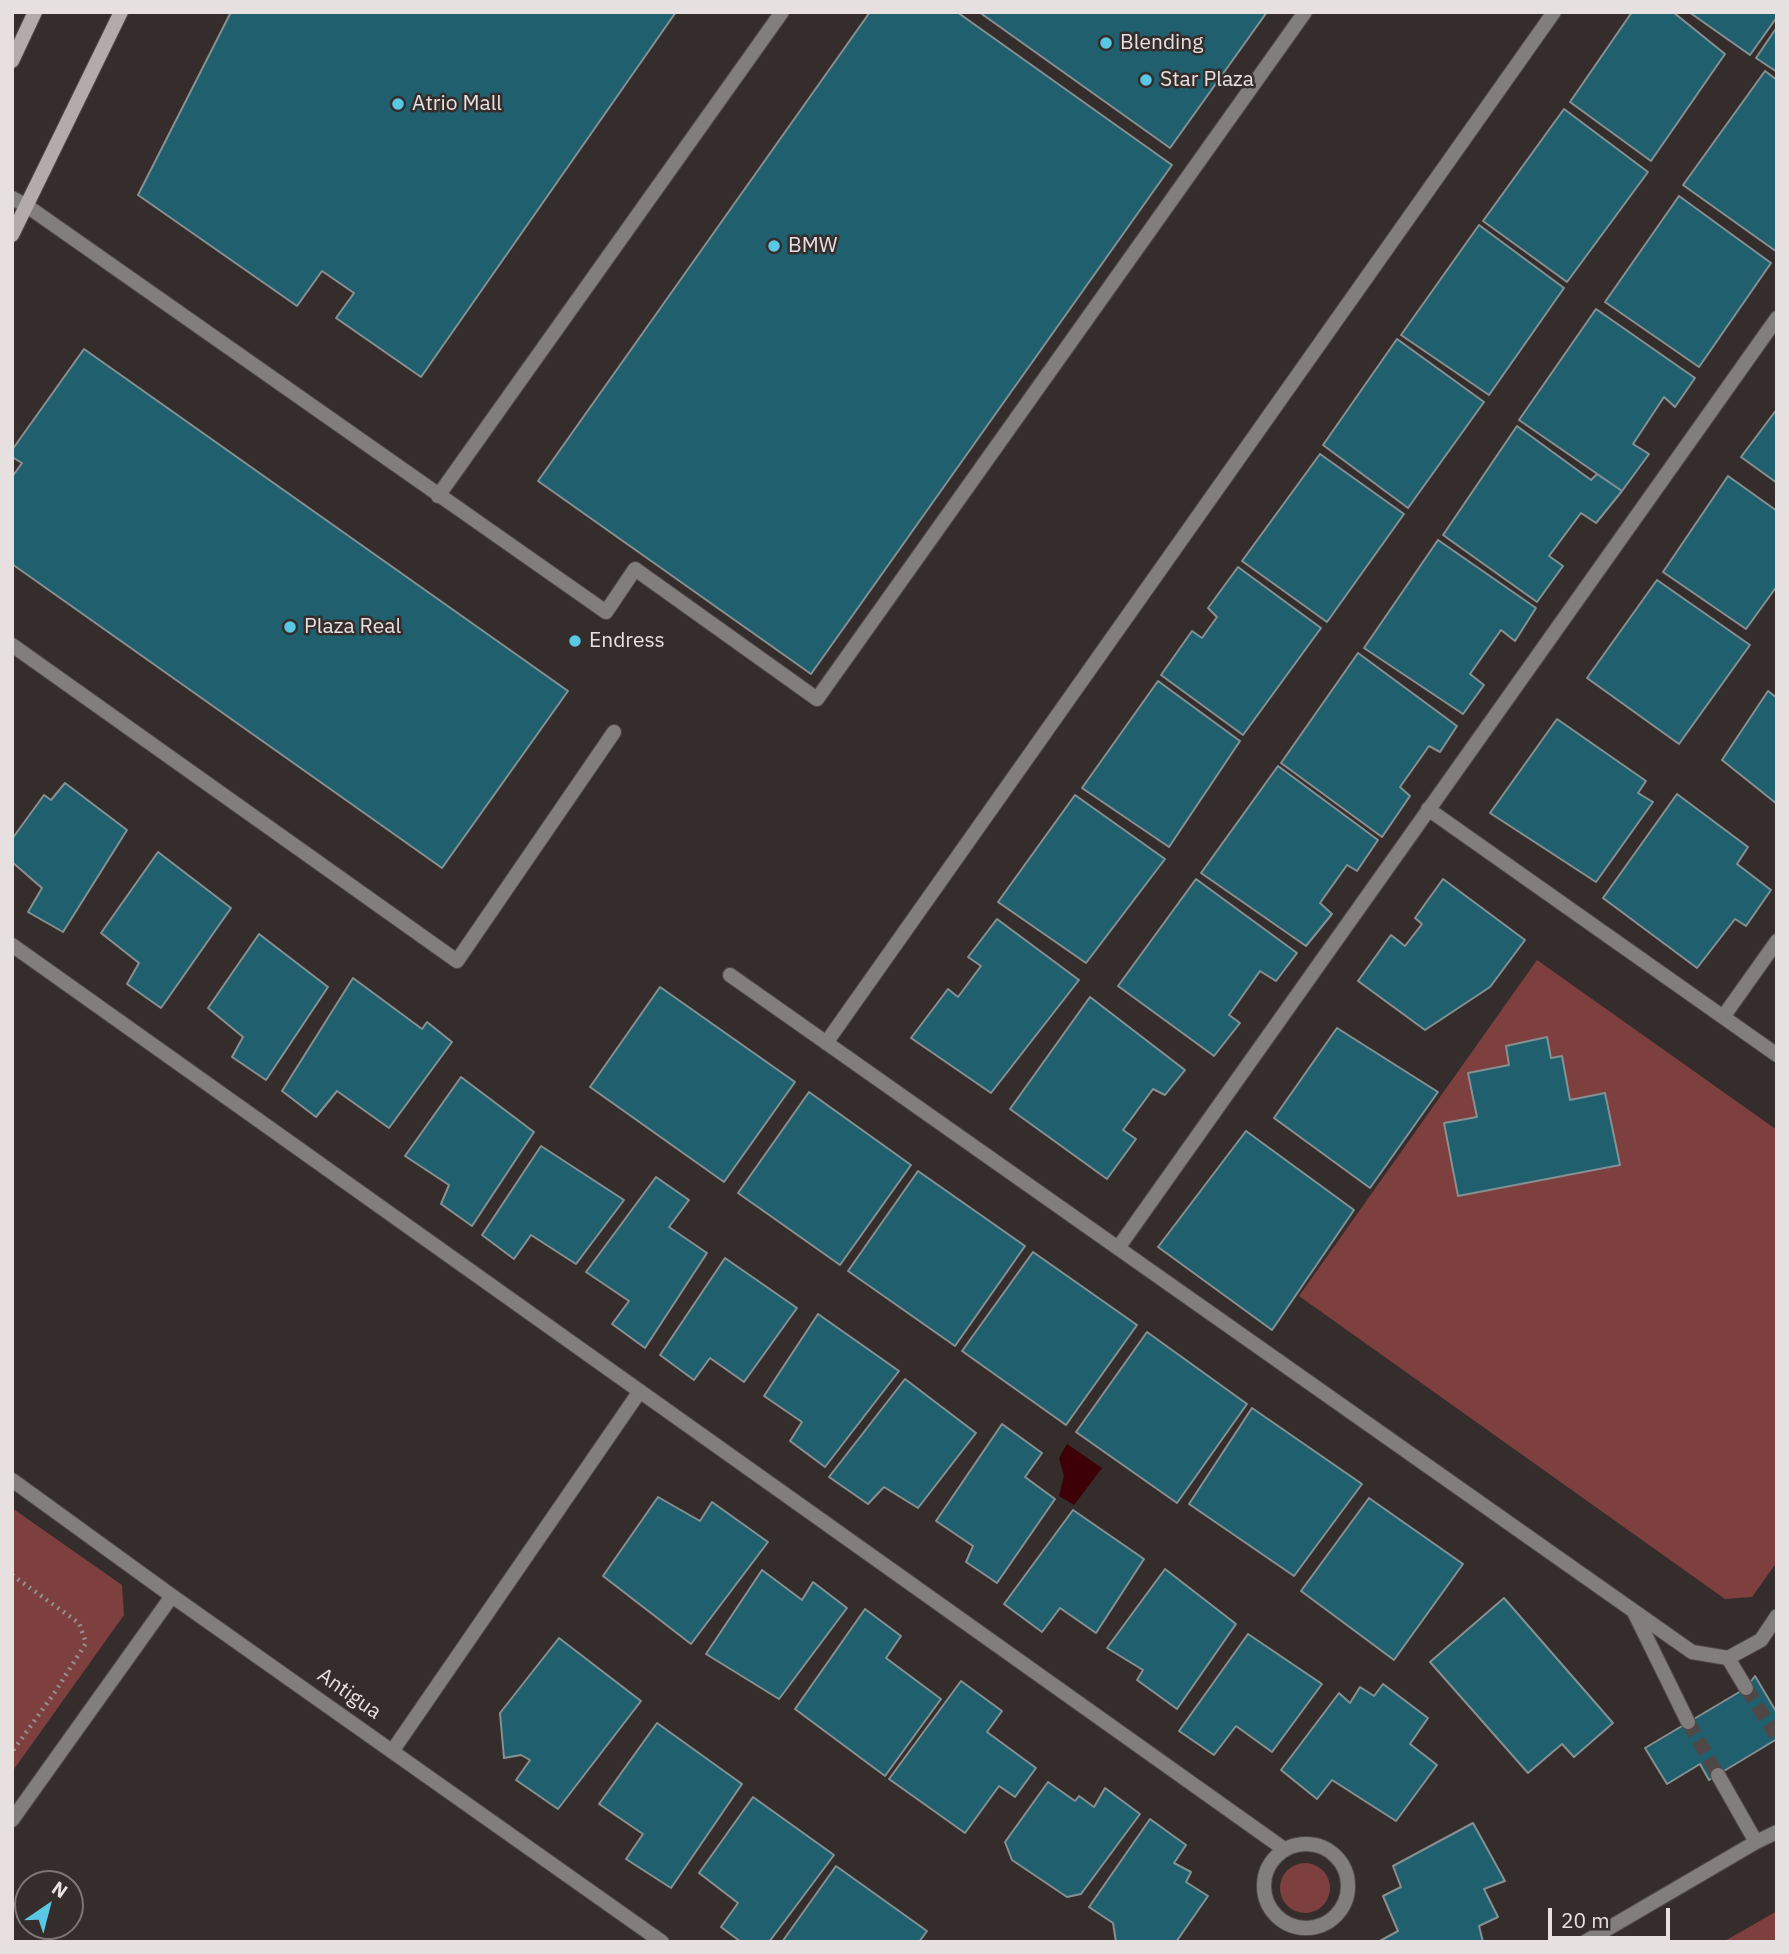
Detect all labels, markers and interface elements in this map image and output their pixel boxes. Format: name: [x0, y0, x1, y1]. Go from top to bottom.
place label: Blending: [1120, 30, 1203, 56]
marker: Blending: [1098, 35, 1114, 51]
place label: Star Plaza: [1160, 67, 1254, 93]
marker: Star Plaza: [1138, 72, 1154, 88]
place label: Atrio Mall: [412, 91, 502, 117]
marker: Atrio Mall: [390, 96, 406, 112]
place label: BMW: [788, 233, 837, 259]
marker: BMW: [766, 238, 782, 254]
place label: Plaza Real: [304, 614, 401, 640]
marker: Plaza Real: [282, 619, 298, 635]
place label: Endress: [589, 628, 665, 654]
marker: Endress: [567, 633, 583, 649]
street label: Antigua: [312, 1663, 386, 1725]
north arrow: [14, 1870, 84, 1940]
text: N: [47, 1876, 72, 1903]
scale bar: [1551, 1895, 1674, 1939]
text: 20 m: [1561, 1906, 1610, 1934]

